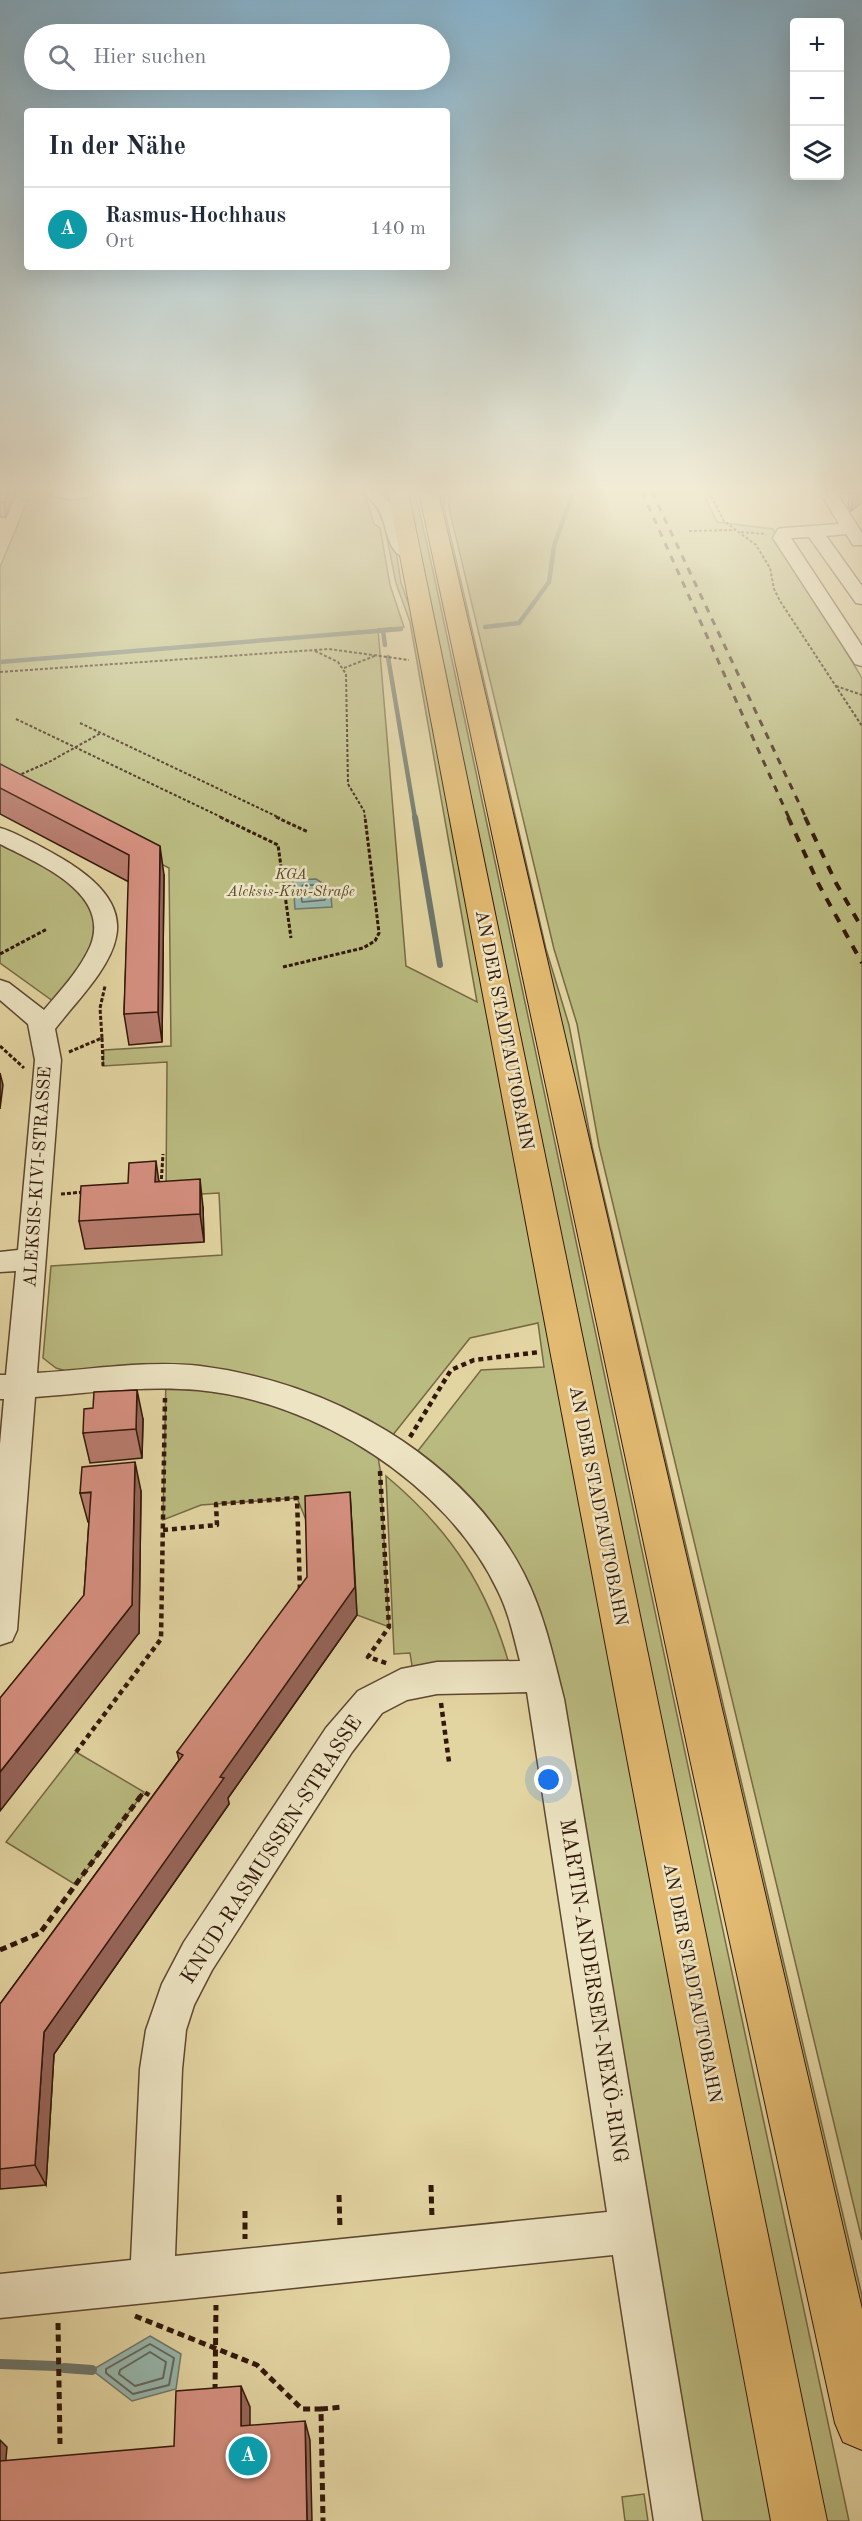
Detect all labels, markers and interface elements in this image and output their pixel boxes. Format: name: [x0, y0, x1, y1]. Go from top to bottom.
map controls: [790, 18, 844, 180]
button: +: [790, 18, 844, 72]
search box: [24, 24, 450, 90]
icon: search: [45, 41, 78, 74]
text: Hier suchen: [93, 46, 206, 68]
button: −: [790, 72, 844, 126]
button: layers: [790, 126, 844, 180]
text: In der Nähe: [48, 134, 186, 160]
text: Rasmus-Hochhaus: [105, 205, 286, 227]
text: A: [60, 219, 75, 239]
text: 140 m: [370, 219, 426, 239]
text: Ort: [105, 232, 134, 252]
park label: KGA Aleksis-Kivi-Straße: [226, 868, 355, 900]
street label: AN DER STADTAUTOBAHN: [472, 908, 536, 1152]
street label: ALEKSIS-KIVI-STRASSE: [21, 1066, 55, 1288]
street label: AN DER STADTAUTOBAHN: [566, 1384, 630, 1628]
street label: KNUD-RASMUSSEN-STRASSE: [177, 1712, 367, 1988]
your location: [534, 1765, 563, 1794]
street label: MARTIN-ANDERSEN-NEXÖ-RING: [555, 1817, 635, 2165]
street label: AN DER STADTAUTOBAHN: [660, 1861, 724, 2105]
pin: A: [228, 2434, 268, 2478]

